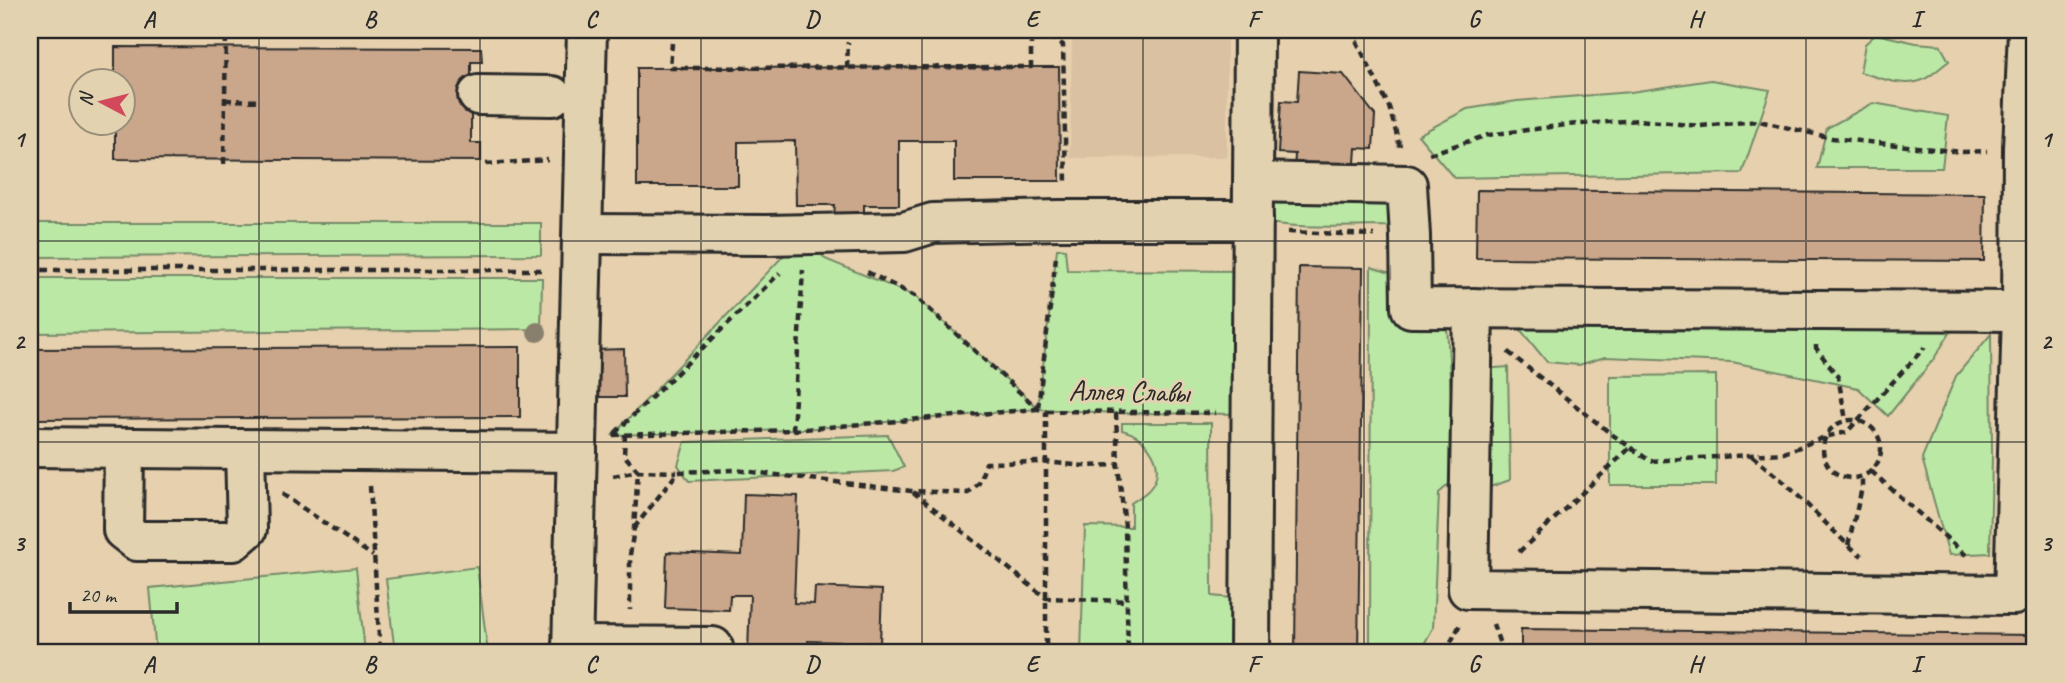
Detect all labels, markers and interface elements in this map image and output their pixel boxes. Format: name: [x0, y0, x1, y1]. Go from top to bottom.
text: A: [143, 5, 157, 34]
text: B: [364, 5, 378, 34]
text: C: [586, 5, 600, 34]
text: D: [805, 5, 821, 34]
text: E: [1026, 5, 1042, 34]
text: F: [1248, 5, 1264, 34]
text: G: [1468, 5, 1483, 34]
text: H: [1688, 5, 1706, 34]
text: I: [1911, 5, 1926, 34]
north arrow: [66, 66, 136, 136]
text: N: [73, 90, 99, 107]
text: 1: [14, 125, 27, 154]
text: 1: [2041, 125, 2054, 154]
text: 2: [14, 327, 27, 356]
text: 2: [2041, 327, 2054, 356]
street label: Аллея Славы: [1068, 371, 1192, 411]
text: 3: [14, 529, 27, 558]
text: 3: [2041, 529, 2054, 558]
scale bar: [70, 571, 177, 615]
text: 20 m: [80, 582, 118, 608]
text: A: [143, 650, 157, 679]
text: B: [364, 650, 378, 679]
text: C: [586, 650, 600, 679]
text: D: [805, 650, 821, 679]
text: E: [1026, 650, 1042, 679]
text: F: [1248, 650, 1264, 679]
text: G: [1468, 650, 1483, 679]
text: H: [1688, 650, 1706, 679]
text: I: [1911, 650, 1926, 679]

